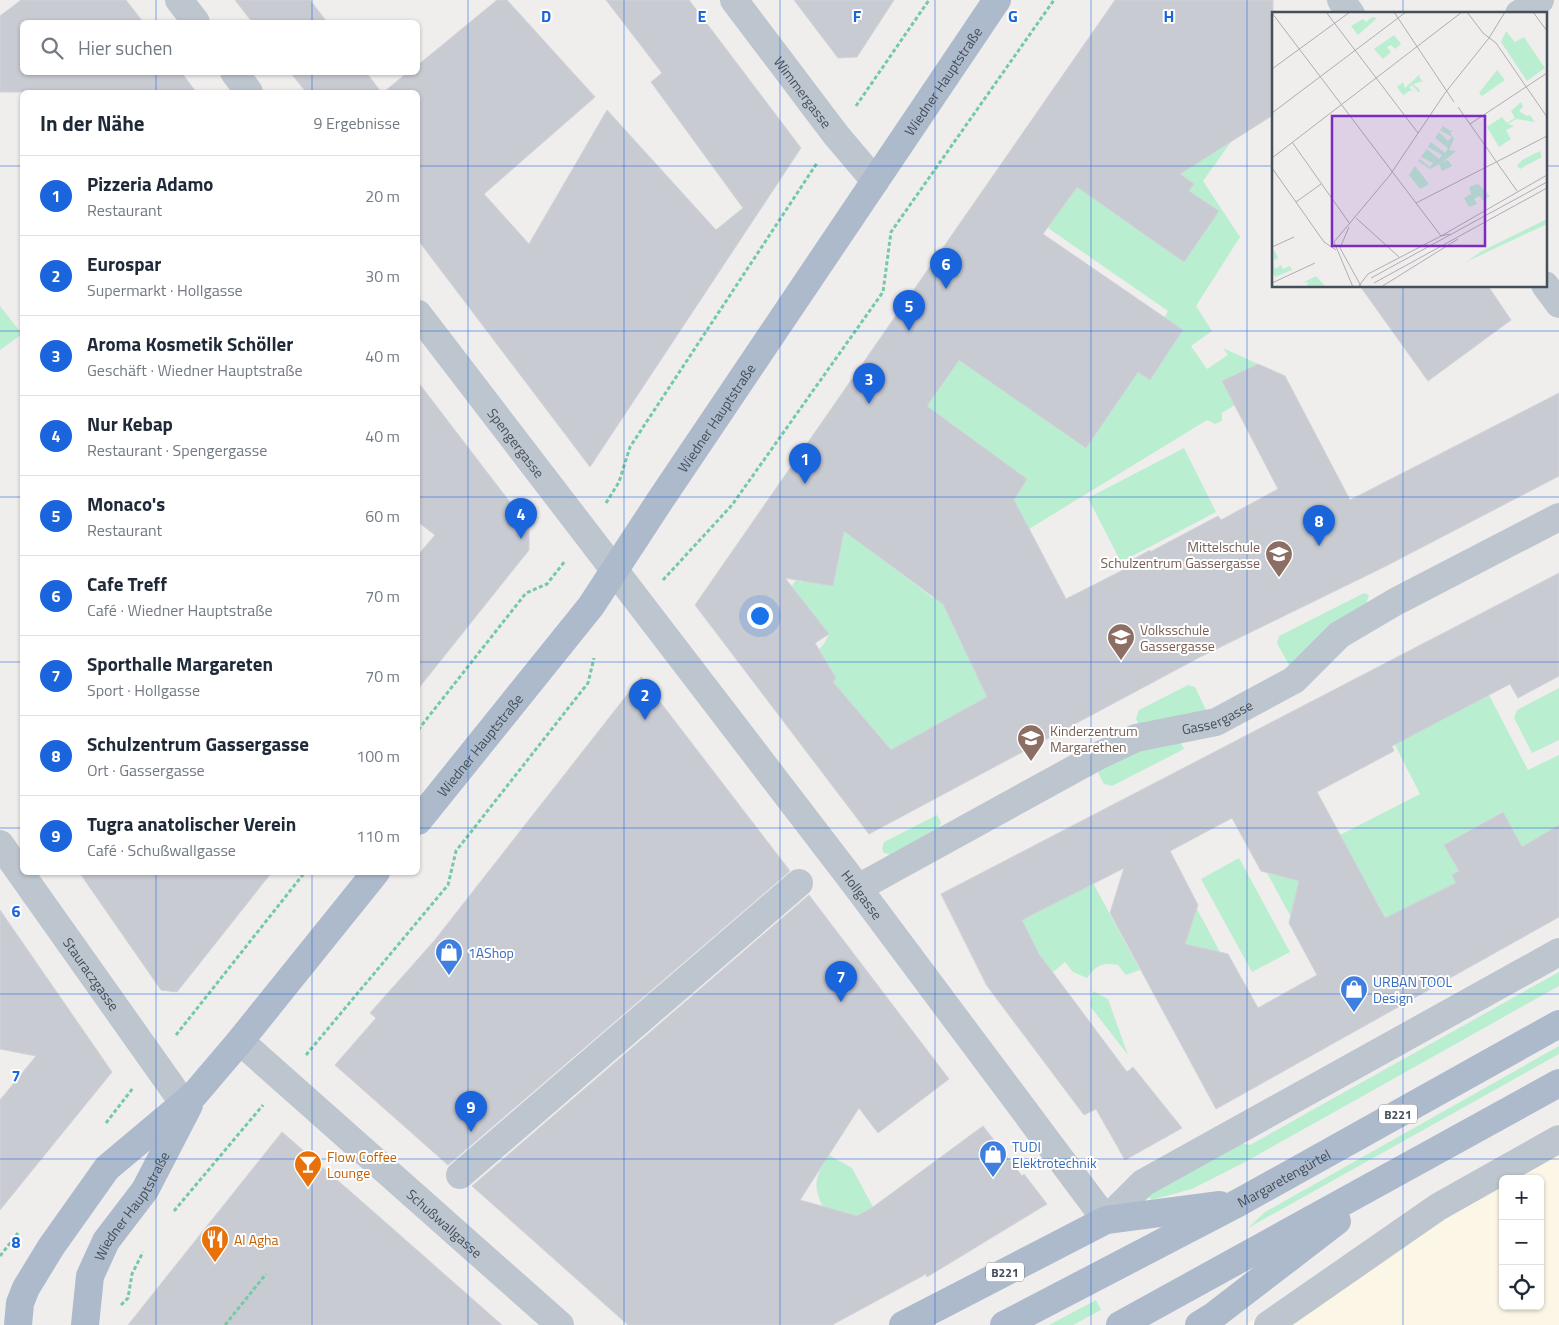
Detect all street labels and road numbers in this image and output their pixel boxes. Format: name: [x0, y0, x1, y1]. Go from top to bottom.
street label: Wiedner Hauptstraße: [898, 22, 987, 139]
street label: Wimmergasse: [769, 51, 837, 132]
street label: Wiedner Hauptstraße: [672, 359, 760, 476]
street label: Spengergasse: [483, 403, 550, 482]
street label: Wiedner Hauptstraße: [431, 689, 527, 801]
street label: Gassergasse: [1180, 694, 1256, 739]
street label: Hollgasse: [837, 865, 888, 924]
street label: Stauraczgasse: [59, 933, 125, 1015]
road number: B221: [1379, 1104, 1417, 1124]
street label: Margaretengürtel: [1233, 1143, 1334, 1212]
street label: Wiedner Hauptstraße: [88, 1147, 174, 1264]
street label: Schußwallgasse: [402, 1183, 487, 1262]
road number: B221: [986, 1262, 1024, 1282]

